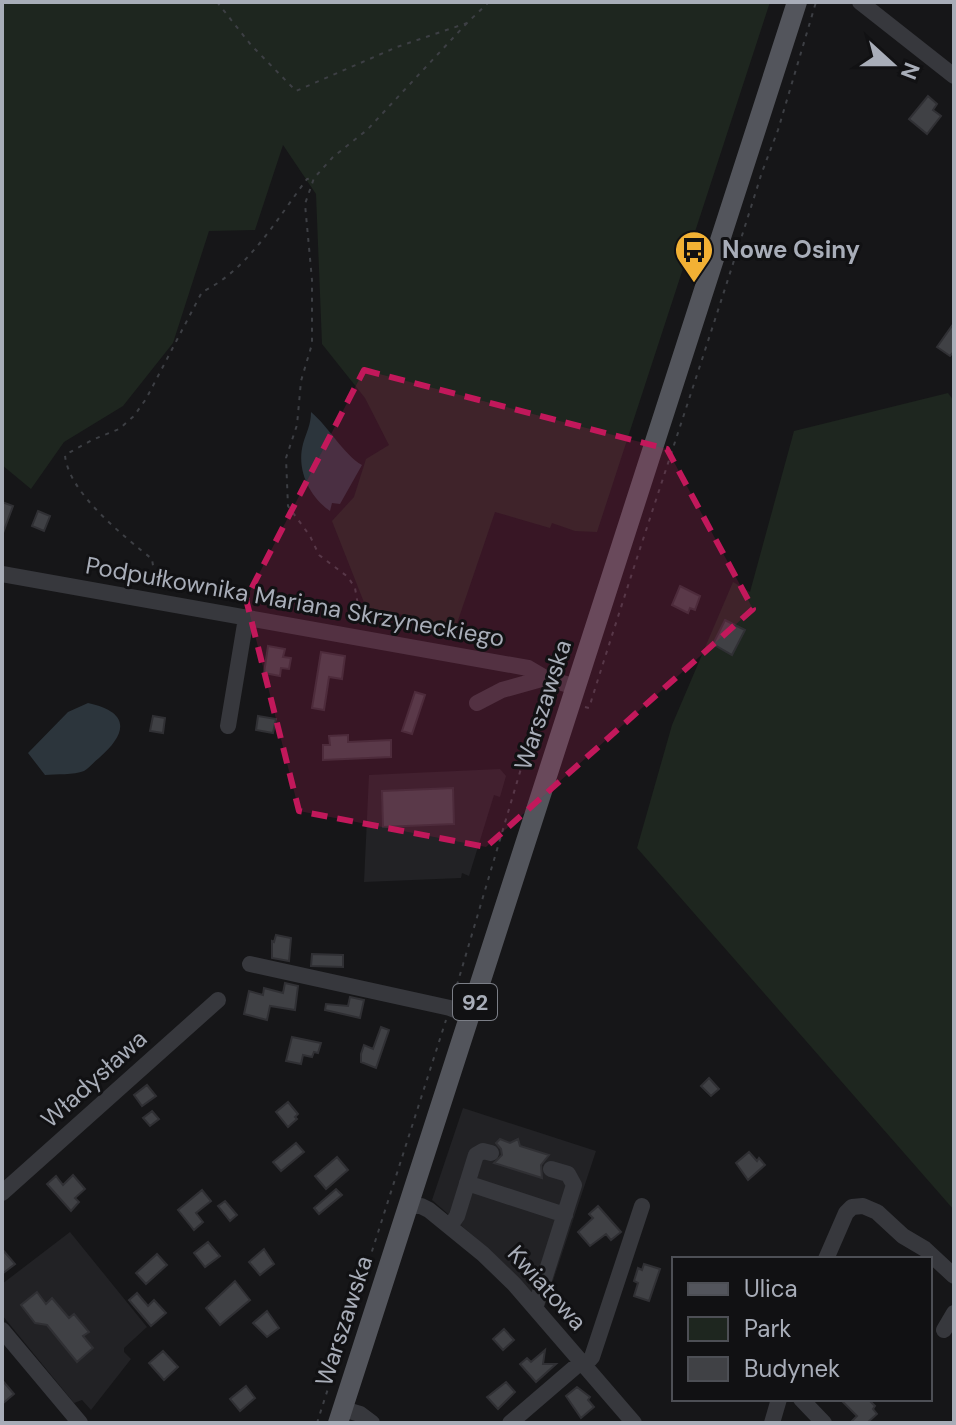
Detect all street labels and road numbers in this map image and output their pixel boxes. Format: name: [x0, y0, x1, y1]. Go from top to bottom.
street label: Podpułkownika Mariana Skrzyneckiego: [83, 549, 507, 654]
street label: Warszawska: [507, 636, 578, 774]
road number: 92: [453, 984, 497, 1020]
street label: Władysława: [34, 1023, 153, 1134]
street label: Kwiatowa: [501, 1239, 594, 1337]
street label: Warszawska: [308, 1252, 379, 1390]

